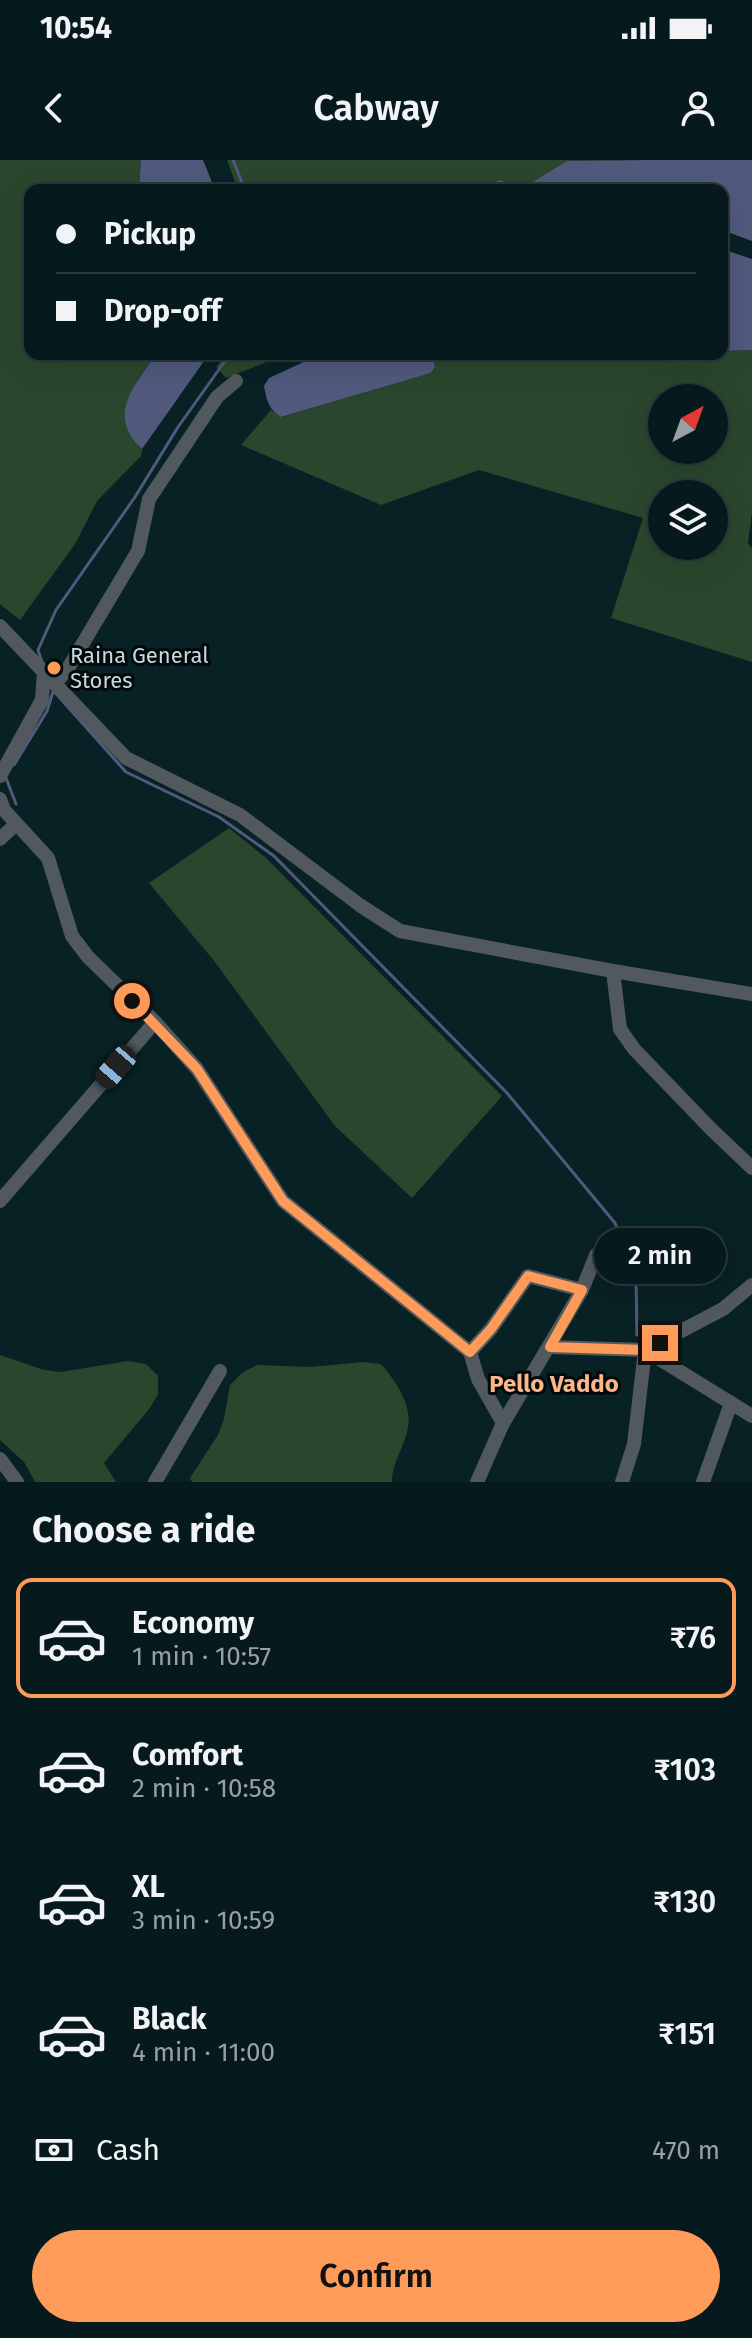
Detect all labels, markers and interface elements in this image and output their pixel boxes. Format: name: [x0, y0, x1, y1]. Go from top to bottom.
text: 10:54: [40, 10, 112, 46]
icon: back: [32, 86, 76, 130]
text: Cabway: [313, 86, 439, 130]
icon: person: [676, 86, 720, 130]
text: Pickup: [104, 216, 196, 252]
text: Drop-off: [104, 293, 221, 329]
north arrow: [648, 384, 728, 464]
map controls: [648, 384, 728, 560]
button: layers: [648, 480, 728, 560]
place label: Raina General Stores: [70, 642, 209, 694]
marker: Raina General Stores: [45, 659, 63, 677]
route start: [114, 983, 150, 1019]
car: [91, 1041, 141, 1093]
callout: 2 min: [594, 1227, 726, 1283]
text: 2 min: [628, 1240, 692, 1271]
route end: [642, 1325, 678, 1361]
district label: Pello Vaddo: [489, 1370, 619, 1398]
text: Choose a ride: [32, 1508, 255, 1552]
icon: car: [36, 1602, 108, 1674]
text: Economy: [132, 1605, 254, 1641]
text: ₹76: [670, 1620, 716, 1656]
text: 1 min · 10:57: [132, 1641, 271, 1672]
icon: car: [36, 1734, 108, 1806]
text: Comfort: [132, 1737, 243, 1773]
text: ₹103: [654, 1752, 716, 1788]
text: 2 min · 10:58: [132, 1773, 276, 1804]
icon: car: [36, 1866, 108, 1938]
text: XL: [132, 1869, 165, 1905]
text: ₹130: [653, 1884, 716, 1920]
text: 3 min · 10:59: [132, 1905, 275, 1936]
icon: car: [36, 1998, 108, 2070]
text: Black: [132, 2001, 207, 2037]
text: ₹151: [658, 2016, 716, 2052]
text: 4 min · 11:00: [132, 2037, 275, 2068]
icon: cash: [32, 2128, 76, 2172]
text: Cash: [96, 2132, 160, 2168]
text: 470 m: [652, 2135, 720, 2166]
button: Confirm: [32, 2230, 720, 2322]

